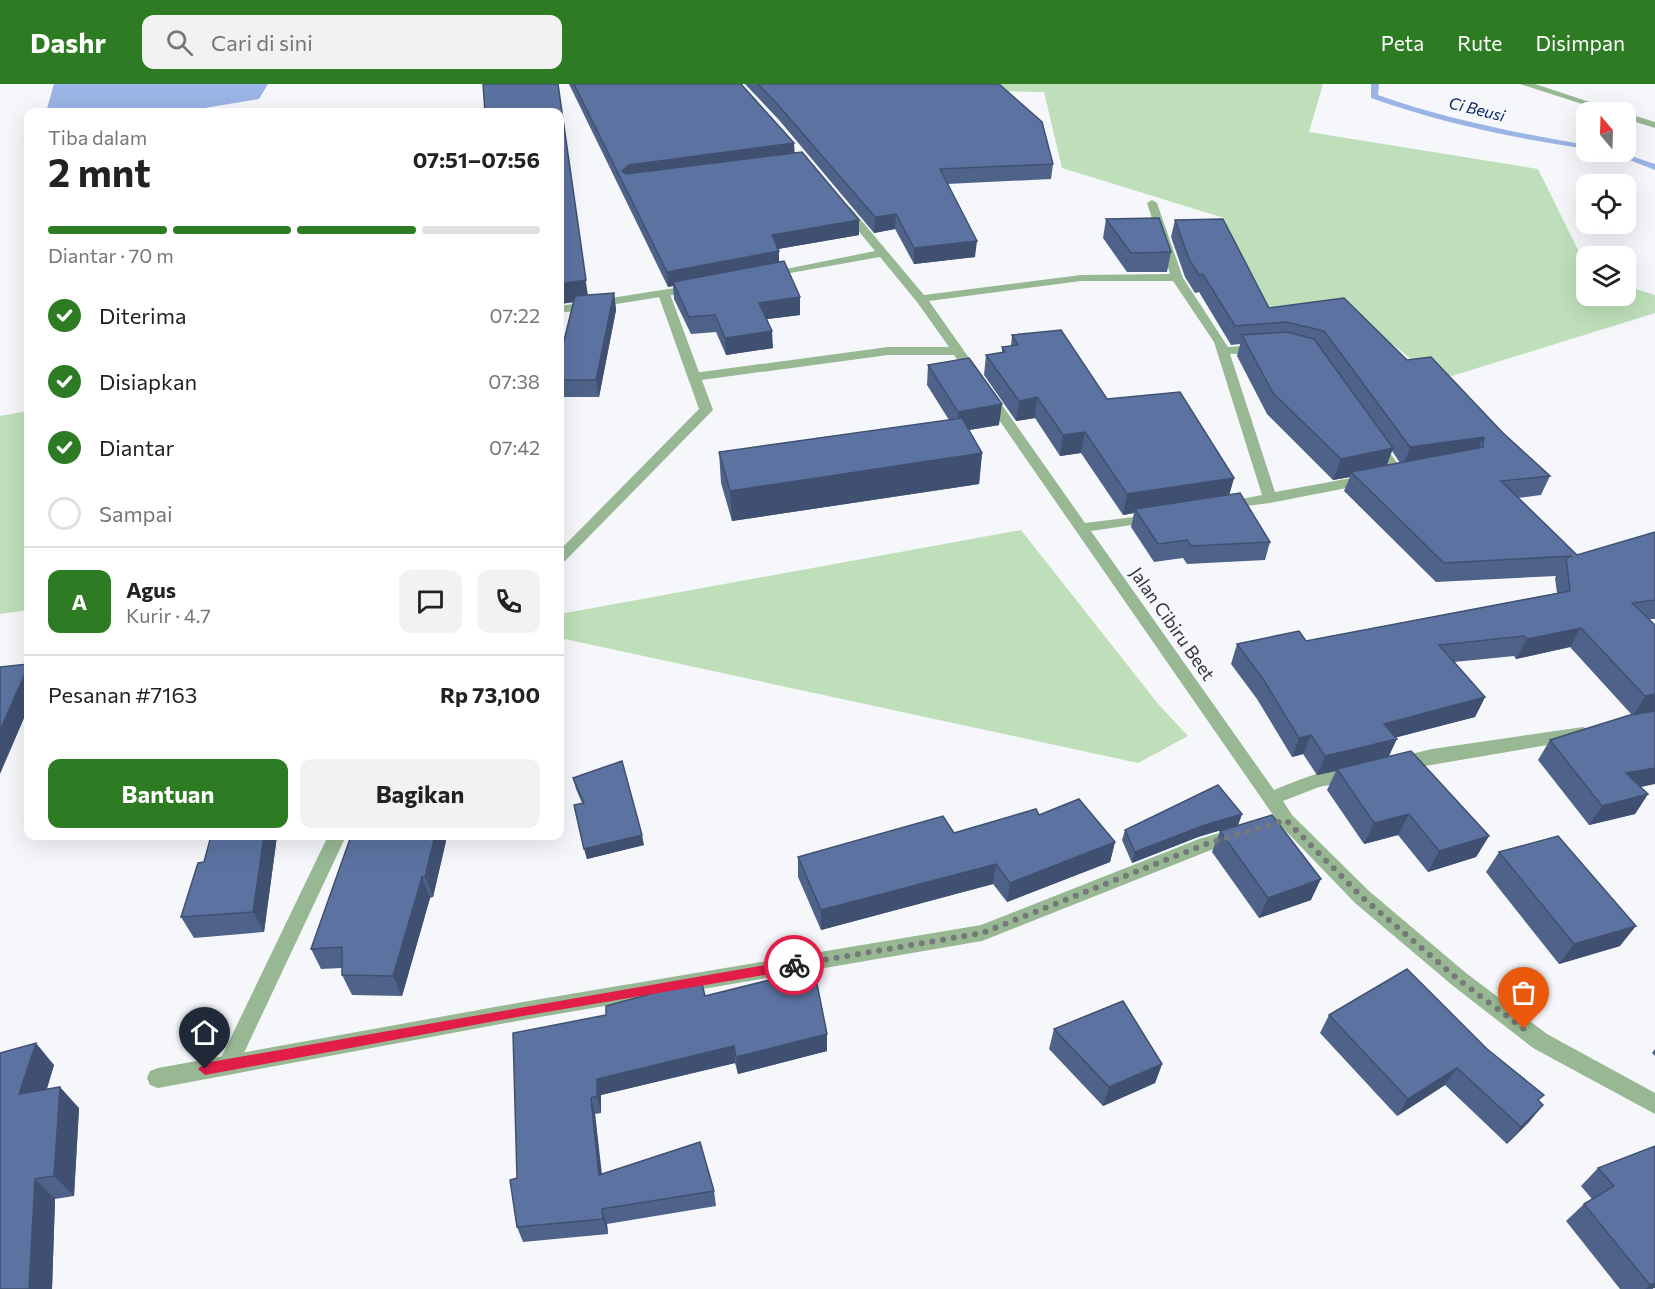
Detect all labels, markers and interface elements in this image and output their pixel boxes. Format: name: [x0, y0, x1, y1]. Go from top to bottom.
search box: [142, 15, 562, 69]
text: Dashr: [30, 25, 106, 59]
icon: search: [163, 26, 196, 59]
text: Cari di sini: [211, 29, 313, 56]
text: Peta: [1381, 30, 1424, 55]
text: Rute: [1457, 30, 1502, 55]
text: Disimpan: [1535, 30, 1625, 55]
water label: Ci Beusi: [1447, 92, 1508, 125]
north arrow: [1576, 102, 1636, 162]
map controls: [1576, 102, 1636, 306]
text: Tiba dalam: [48, 125, 147, 149]
text: 07:51–07:56: [413, 146, 540, 173]
text: 2 mnt: [48, 147, 151, 195]
button: locate: [1576, 174, 1636, 234]
text: Diantar · 70 m: [48, 243, 174, 267]
button: layers: [1576, 246, 1636, 306]
icon: check: [48, 299, 81, 332]
text: Diterima: [99, 302, 186, 329]
text: 07:22: [490, 303, 540, 327]
icon: check: [48, 365, 81, 398]
text: Disiapkan: [99, 368, 197, 395]
text: 07:38: [488, 369, 540, 393]
icon: check: [48, 431, 81, 464]
text: Diantar: [99, 434, 174, 461]
text: 07:42: [489, 435, 540, 459]
text: Sampai: [99, 500, 173, 527]
street label: Jalan Cibiru Beet: [1126, 563, 1220, 684]
button: chat: [399, 570, 462, 633]
button: phone: [477, 570, 540, 633]
text: Agus: [126, 576, 176, 603]
text: A: [72, 588, 87, 615]
text: Kurir · 4.7: [126, 603, 211, 627]
text: Pesanan #7163: [48, 681, 197, 708]
text: Rp 73,100: [440, 681, 540, 708]
button: Bantuan: [48, 759, 288, 828]
button: Bagikan: [300, 759, 540, 828]
courier: [764, 935, 824, 995]
icon: bike: [778, 949, 811, 982]
pin: [1498, 967, 1549, 1029]
icon: bag: [1507, 976, 1540, 1009]
pin: [179, 1007, 230, 1069]
icon: home: [188, 1016, 221, 1049]

